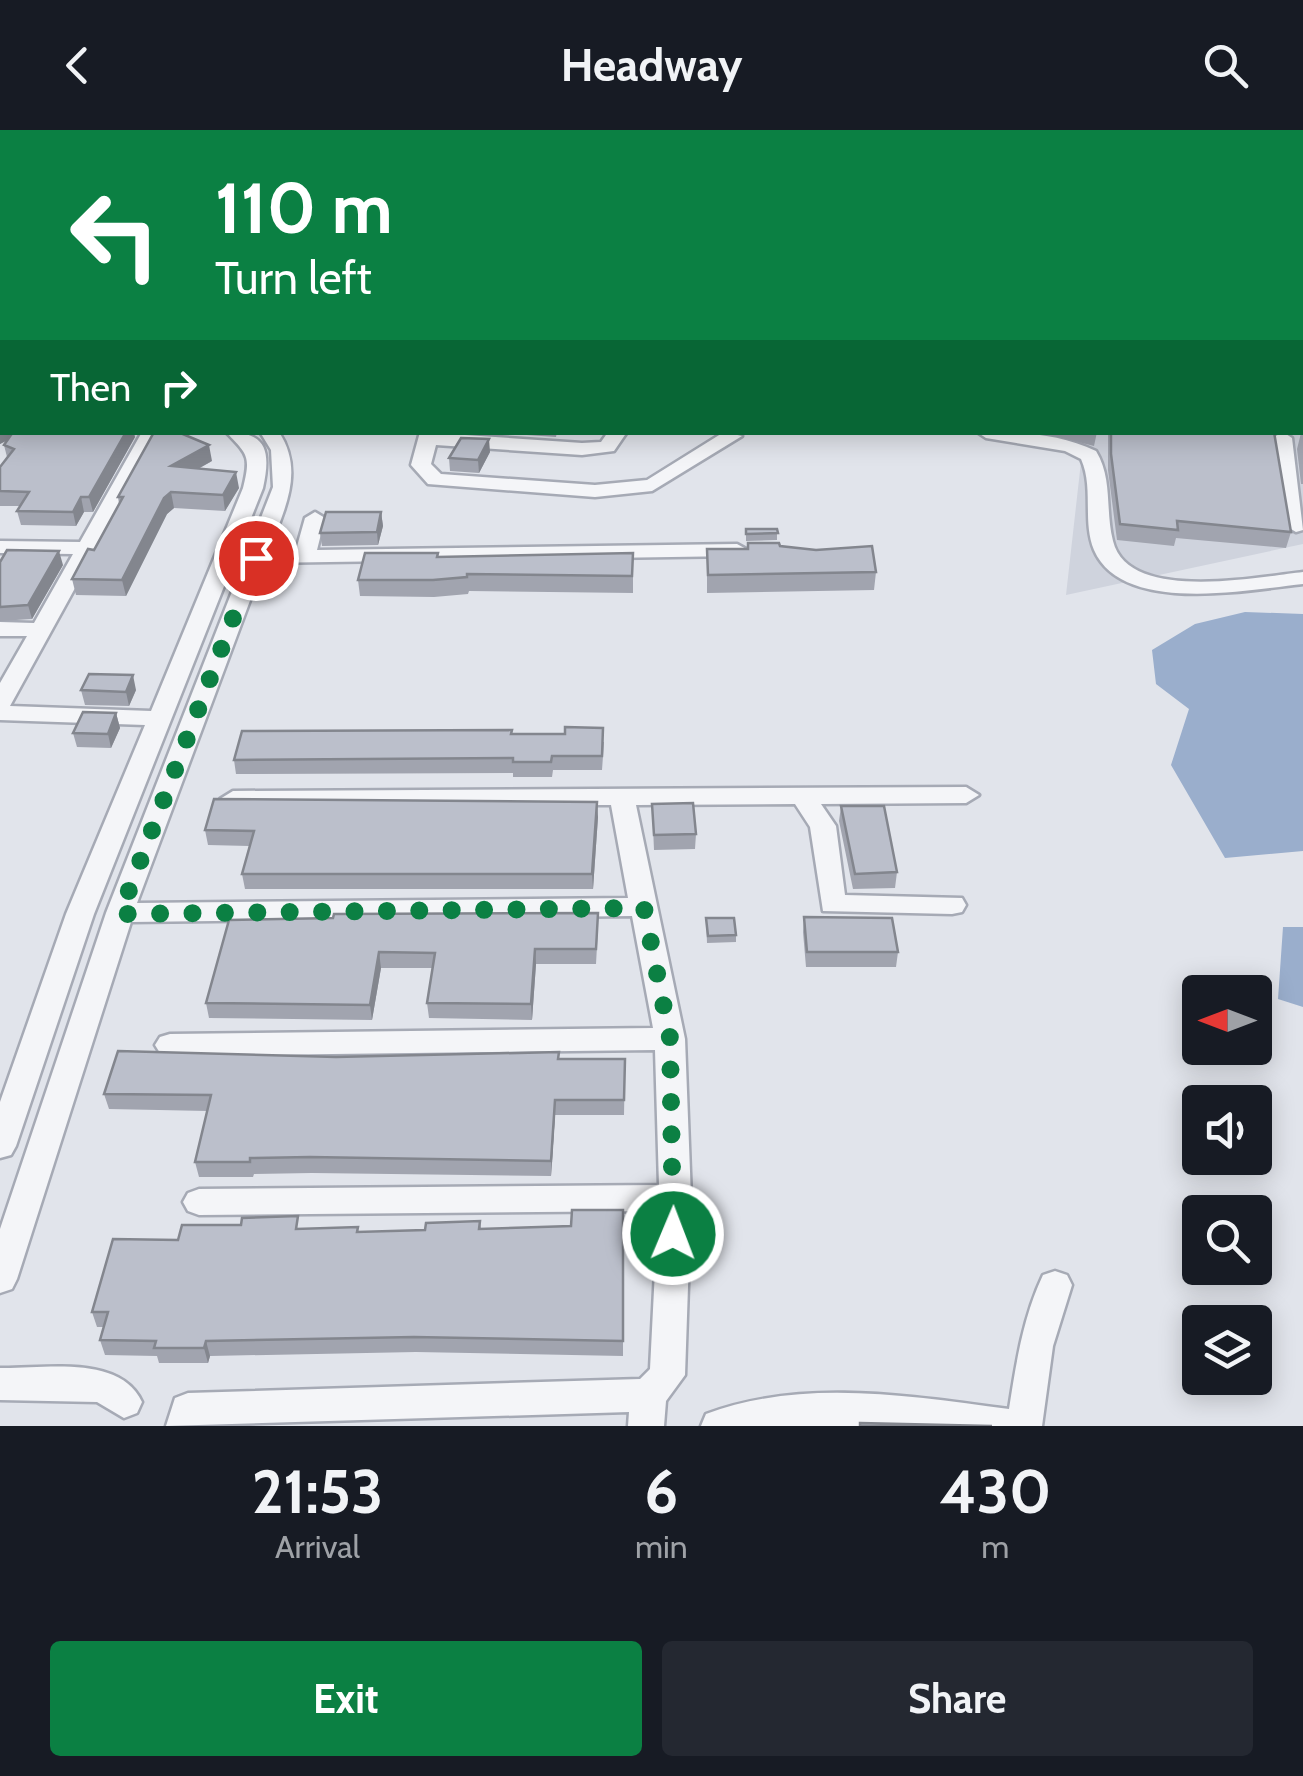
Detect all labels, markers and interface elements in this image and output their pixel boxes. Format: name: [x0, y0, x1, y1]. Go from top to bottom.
icon: back: [50, 38, 105, 93]
text: Headway: [561, 38, 742, 92]
icon: search: [1198, 38, 1253, 93]
text: 110 m: [215, 165, 393, 251]
icon: left: [50, 170, 180, 300]
text: Turn left: [215, 251, 372, 305]
icon: right: [151, 360, 206, 415]
text: Then: [50, 364, 131, 411]
pin: [214, 516, 299, 601]
icon: arrive: [229, 531, 284, 586]
north arrow: [1182, 975, 1272, 1065]
map controls: [1182, 975, 1272, 1395]
button: sound: [1182, 1085, 1272, 1175]
position arrow: [621, 1182, 725, 1286]
button: search: [1182, 1195, 1272, 1285]
button: layers: [1182, 1305, 1272, 1395]
text: 21:53: [252, 1455, 383, 1528]
text: 6: [645, 1455, 678, 1528]
text: 430: [939, 1455, 1051, 1528]
text: Arrival: [275, 1527, 360, 1566]
text: min: [635, 1527, 688, 1566]
text: m: [981, 1527, 1009, 1566]
button: Exit: [50, 1641, 642, 1756]
button: Share: [662, 1641, 1253, 1756]

